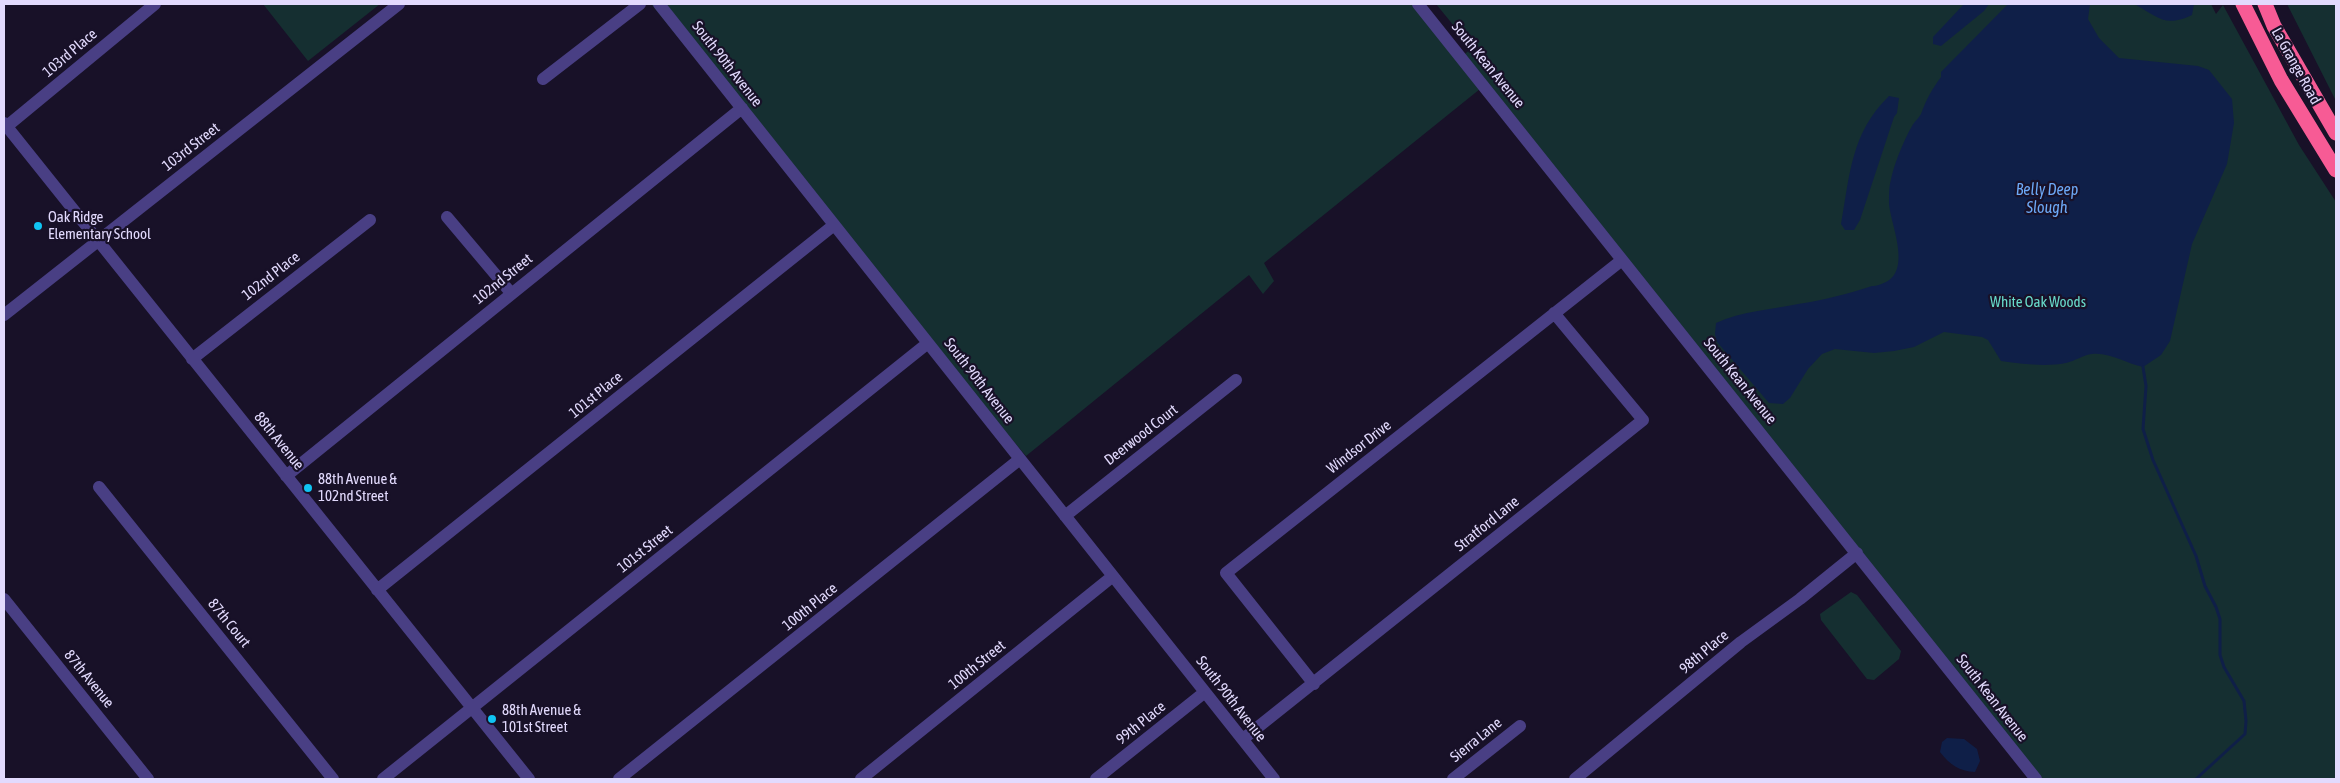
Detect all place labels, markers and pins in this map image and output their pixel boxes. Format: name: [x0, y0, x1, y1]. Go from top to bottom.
place label: Oak Ridge Elementary School: [48, 208, 151, 243]
marker: Oak Ridge Elementary School: [32, 220, 44, 232]
place label: 88th Avenue & 102nd Street: [318, 470, 397, 505]
marker: 88th Avenue & 102nd Street: [302, 482, 314, 494]
place label: 88th Avenue & 101st Street: [502, 701, 581, 736]
marker: 88th Avenue & 101st Street: [486, 713, 498, 725]

